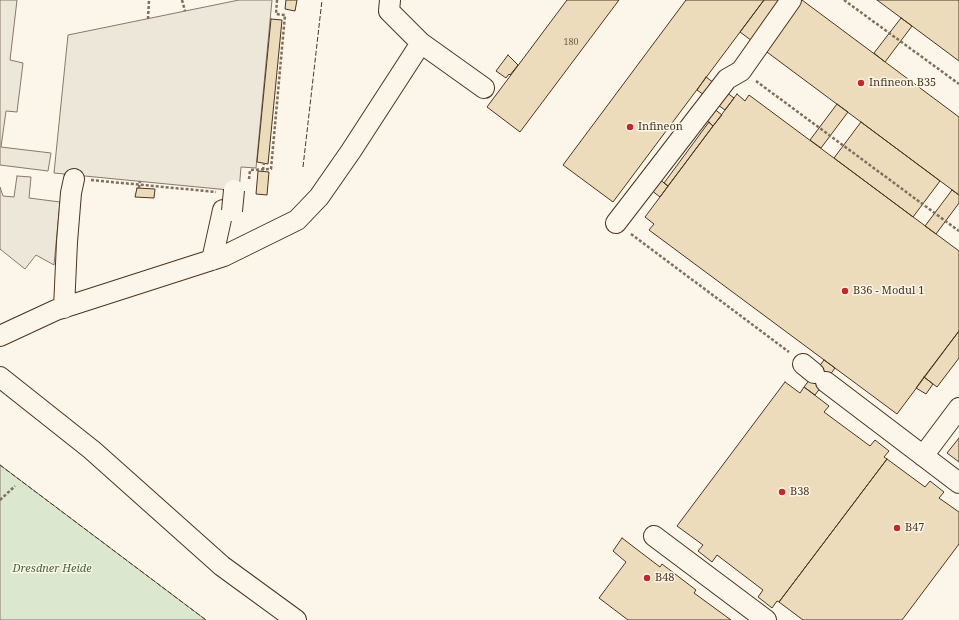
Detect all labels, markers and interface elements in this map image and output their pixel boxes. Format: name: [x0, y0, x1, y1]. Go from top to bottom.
house number: 180: [563, 37, 579, 47]
place label: Infineon B35: [869, 76, 936, 90]
marker: Infineon B35: [856, 78, 866, 88]
place label: Infineon: [638, 120, 683, 134]
marker: Infineon: [625, 122, 635, 132]
place label: B36 - Modul 1: [853, 284, 924, 298]
marker: B36 - Modul 1: [840, 286, 850, 296]
place label: B38: [790, 485, 809, 499]
marker: B38: [777, 487, 787, 497]
place label: B47: [905, 521, 924, 535]
marker: B47: [892, 523, 902, 533]
park label: Dresdner Heide: [12, 562, 92, 576]
place label: B48: [655, 571, 674, 585]
marker: B48: [642, 573, 652, 583]

